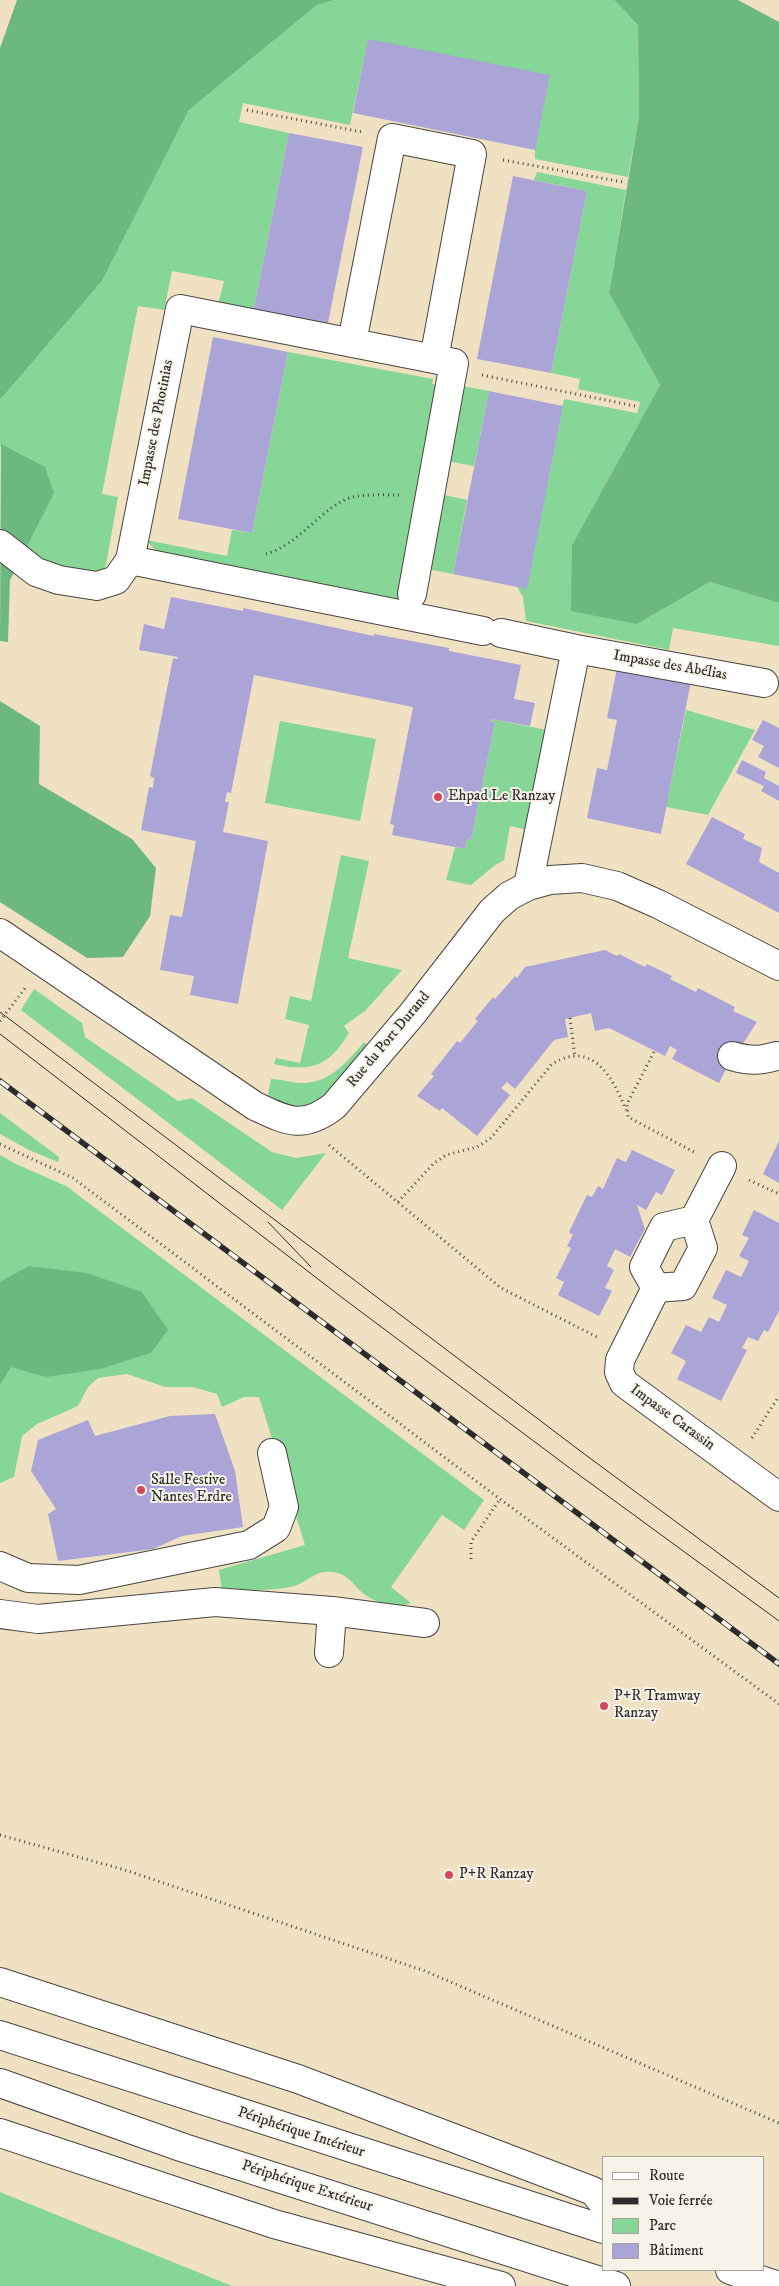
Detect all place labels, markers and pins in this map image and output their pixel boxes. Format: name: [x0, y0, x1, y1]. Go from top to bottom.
place label: Ehpad Le Ranzay: [448, 788, 555, 806]
marker: Ehpad Le Ranzay: [432, 791, 444, 803]
place label: Salle Festive Nantes Erdre: [151, 1472, 232, 1507]
marker: Salle Festive Nantes Erdre: [135, 1484, 147, 1496]
place label: P+R Tramway Ranzay: [614, 1688, 700, 1723]
marker: P+R Tramway Ranzay: [598, 1700, 610, 1712]
place label: P+R Ranzay: [459, 1866, 534, 1884]
marker: P+R Ranzay: [443, 1869, 455, 1881]

